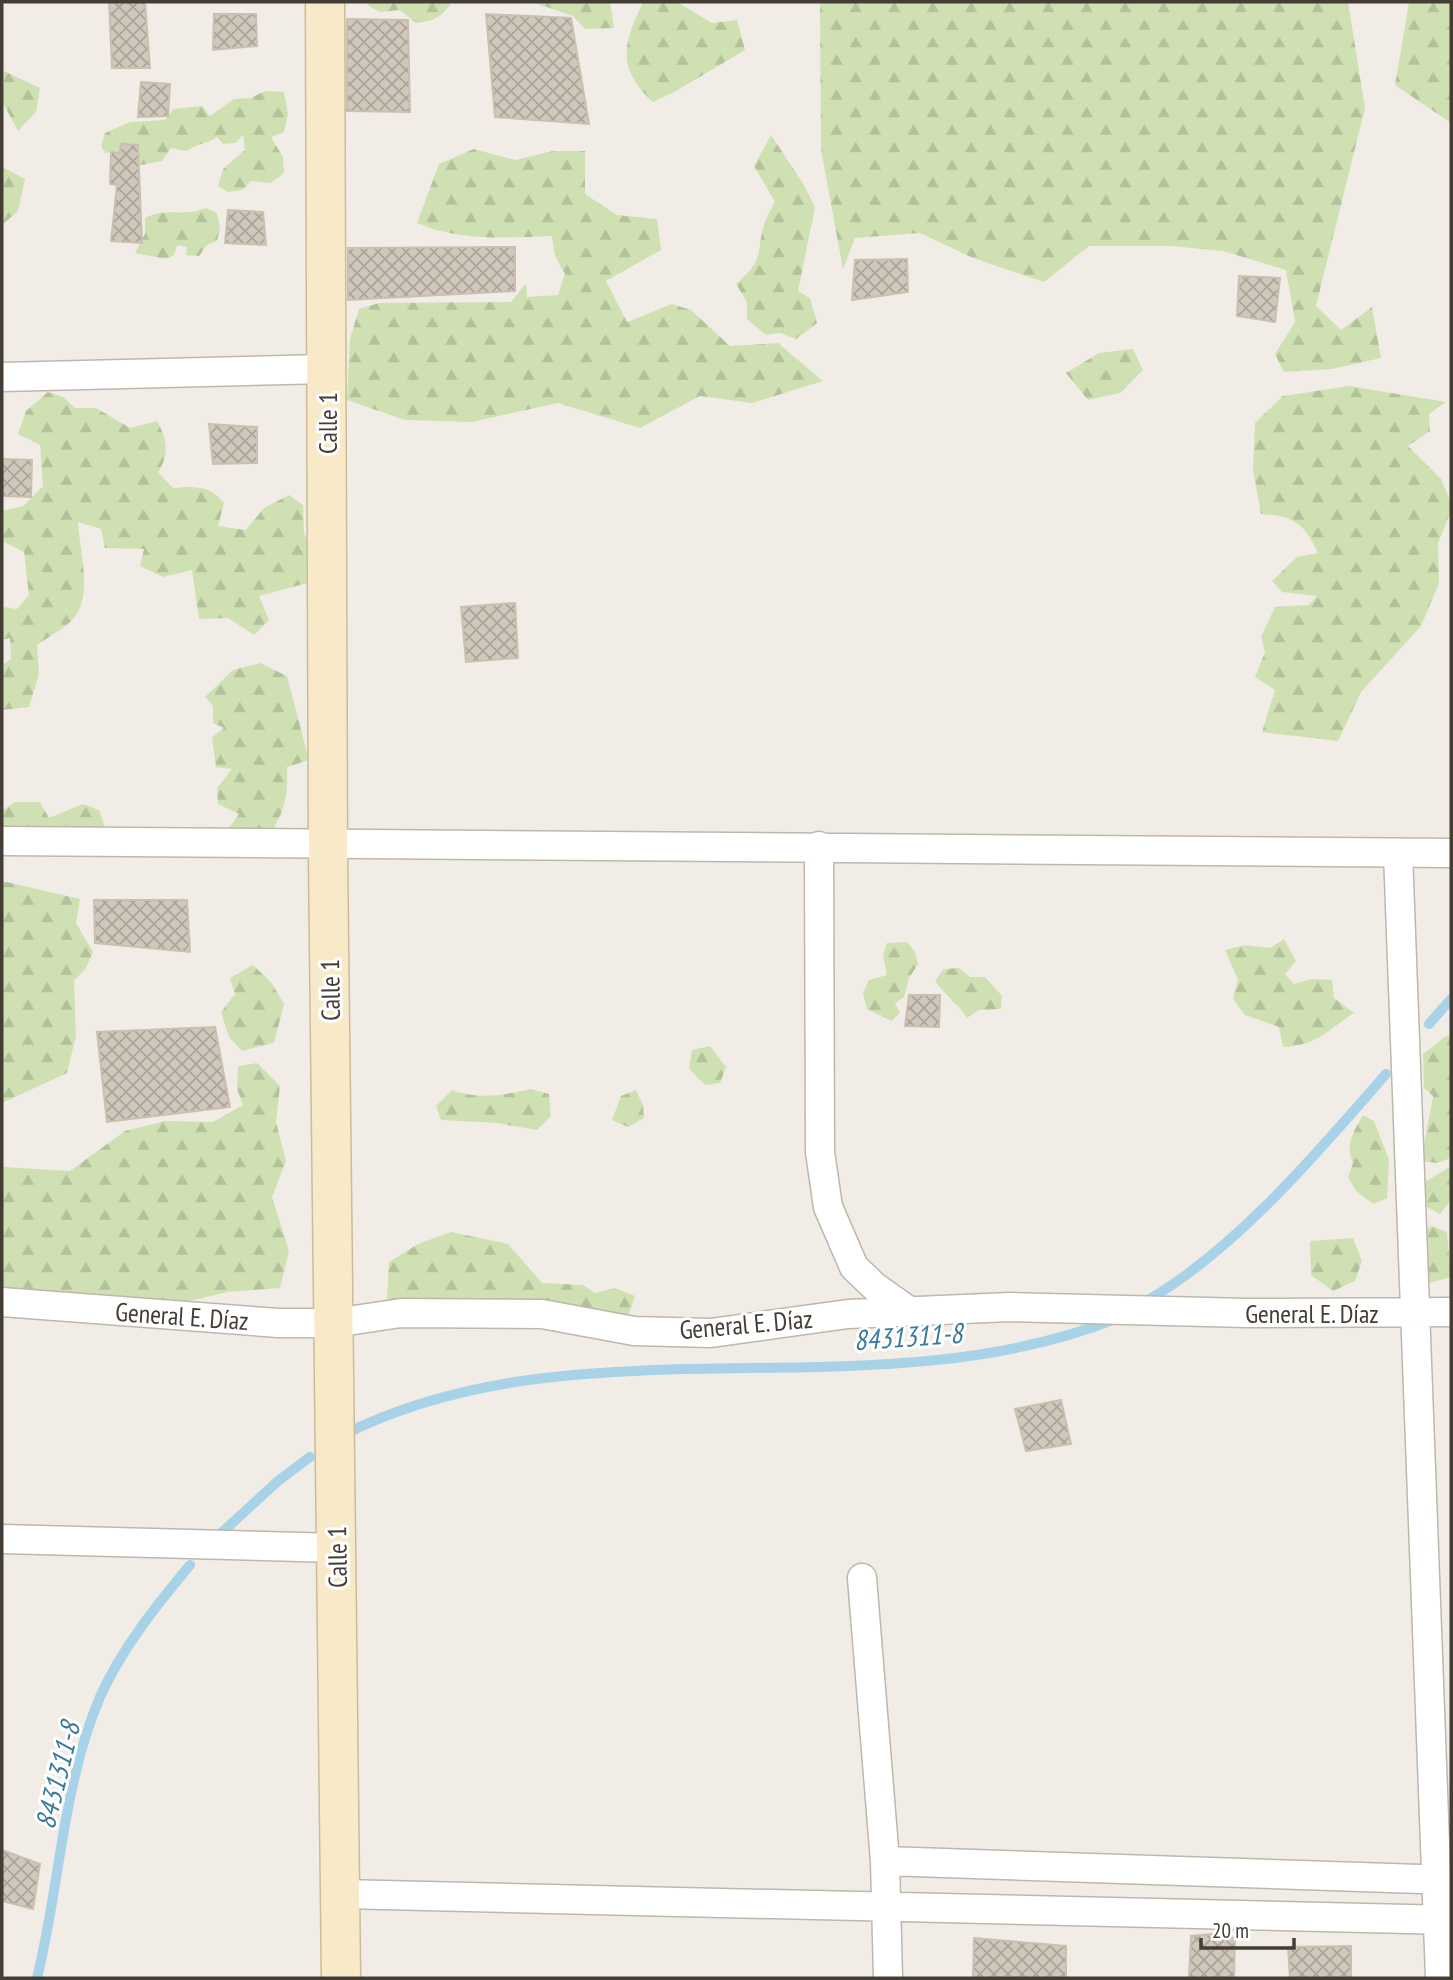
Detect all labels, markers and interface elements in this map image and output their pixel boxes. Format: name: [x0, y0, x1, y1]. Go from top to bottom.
street label: Calle 1: [311, 392, 344, 454]
street label: Calle 1: [313, 959, 347, 1021]
street label: General E. Díaz: [114, 1295, 250, 1337]
street label: General E. Díaz: [1245, 1297, 1379, 1330]
street label: General E. Díaz: [678, 1302, 814, 1346]
water label: 8431311-8: [852, 1314, 967, 1358]
street label: Calle 1: [320, 1526, 354, 1588]
water label: 8431311-8: [26, 1714, 89, 1832]
scale bar: [1201, 1906, 1294, 1950]
text: 20 m: [1212, 1917, 1249, 1944]

